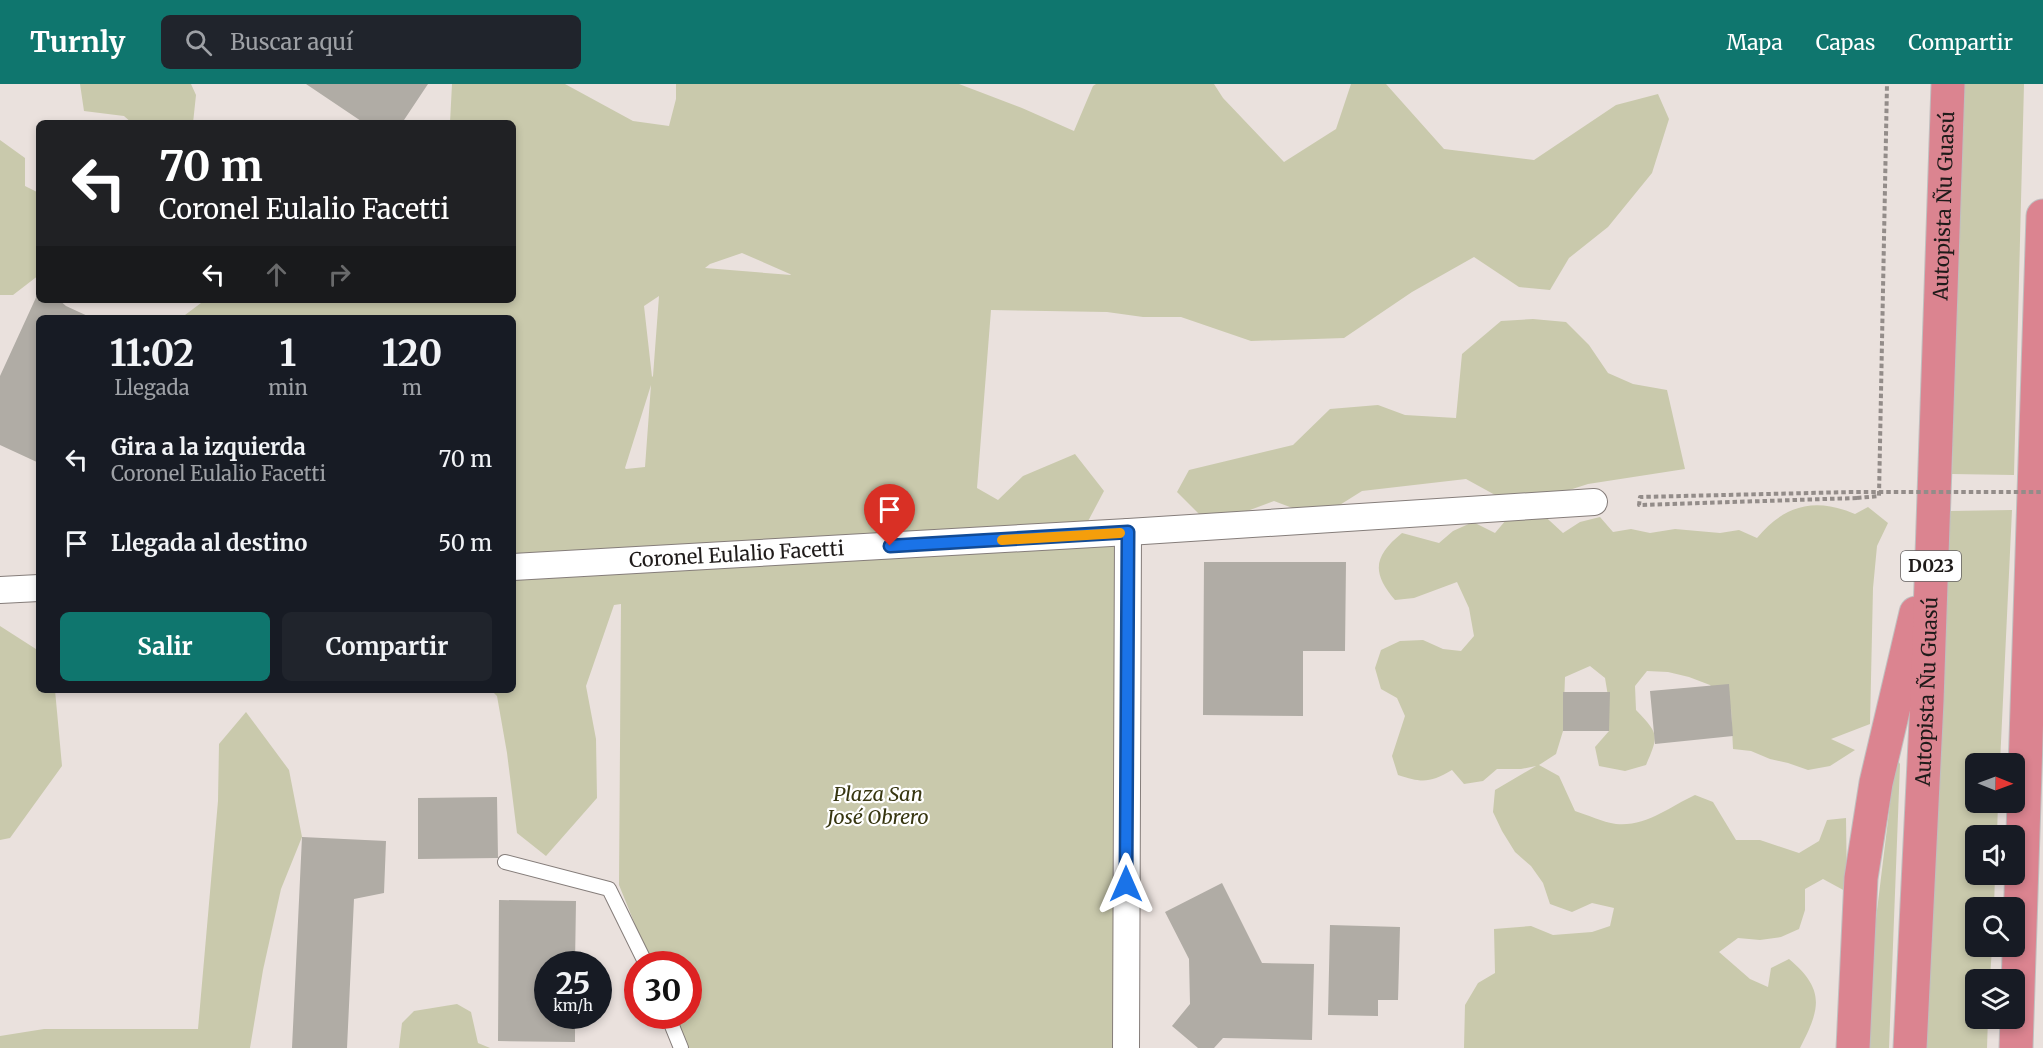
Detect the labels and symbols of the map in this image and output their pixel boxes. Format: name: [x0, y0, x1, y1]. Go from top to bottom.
street label: Autopista Ñu Guasú: [1928, 110, 1959, 302]
pin: [864, 484, 915, 546]
street label: Coronel Eulalio Facetti: [628, 535, 845, 572]
road number: D023: [1901, 551, 1961, 581]
street label: Autopista Ñu Guasú: [1910, 596, 1943, 788]
north arrow: [1965, 753, 2025, 813]
park label: Plaza San José Obrero: [825, 781, 929, 829]
position arrow: [1094, 852, 1158, 916]
speed limit sign: 30: [624, 951, 702, 1029]

